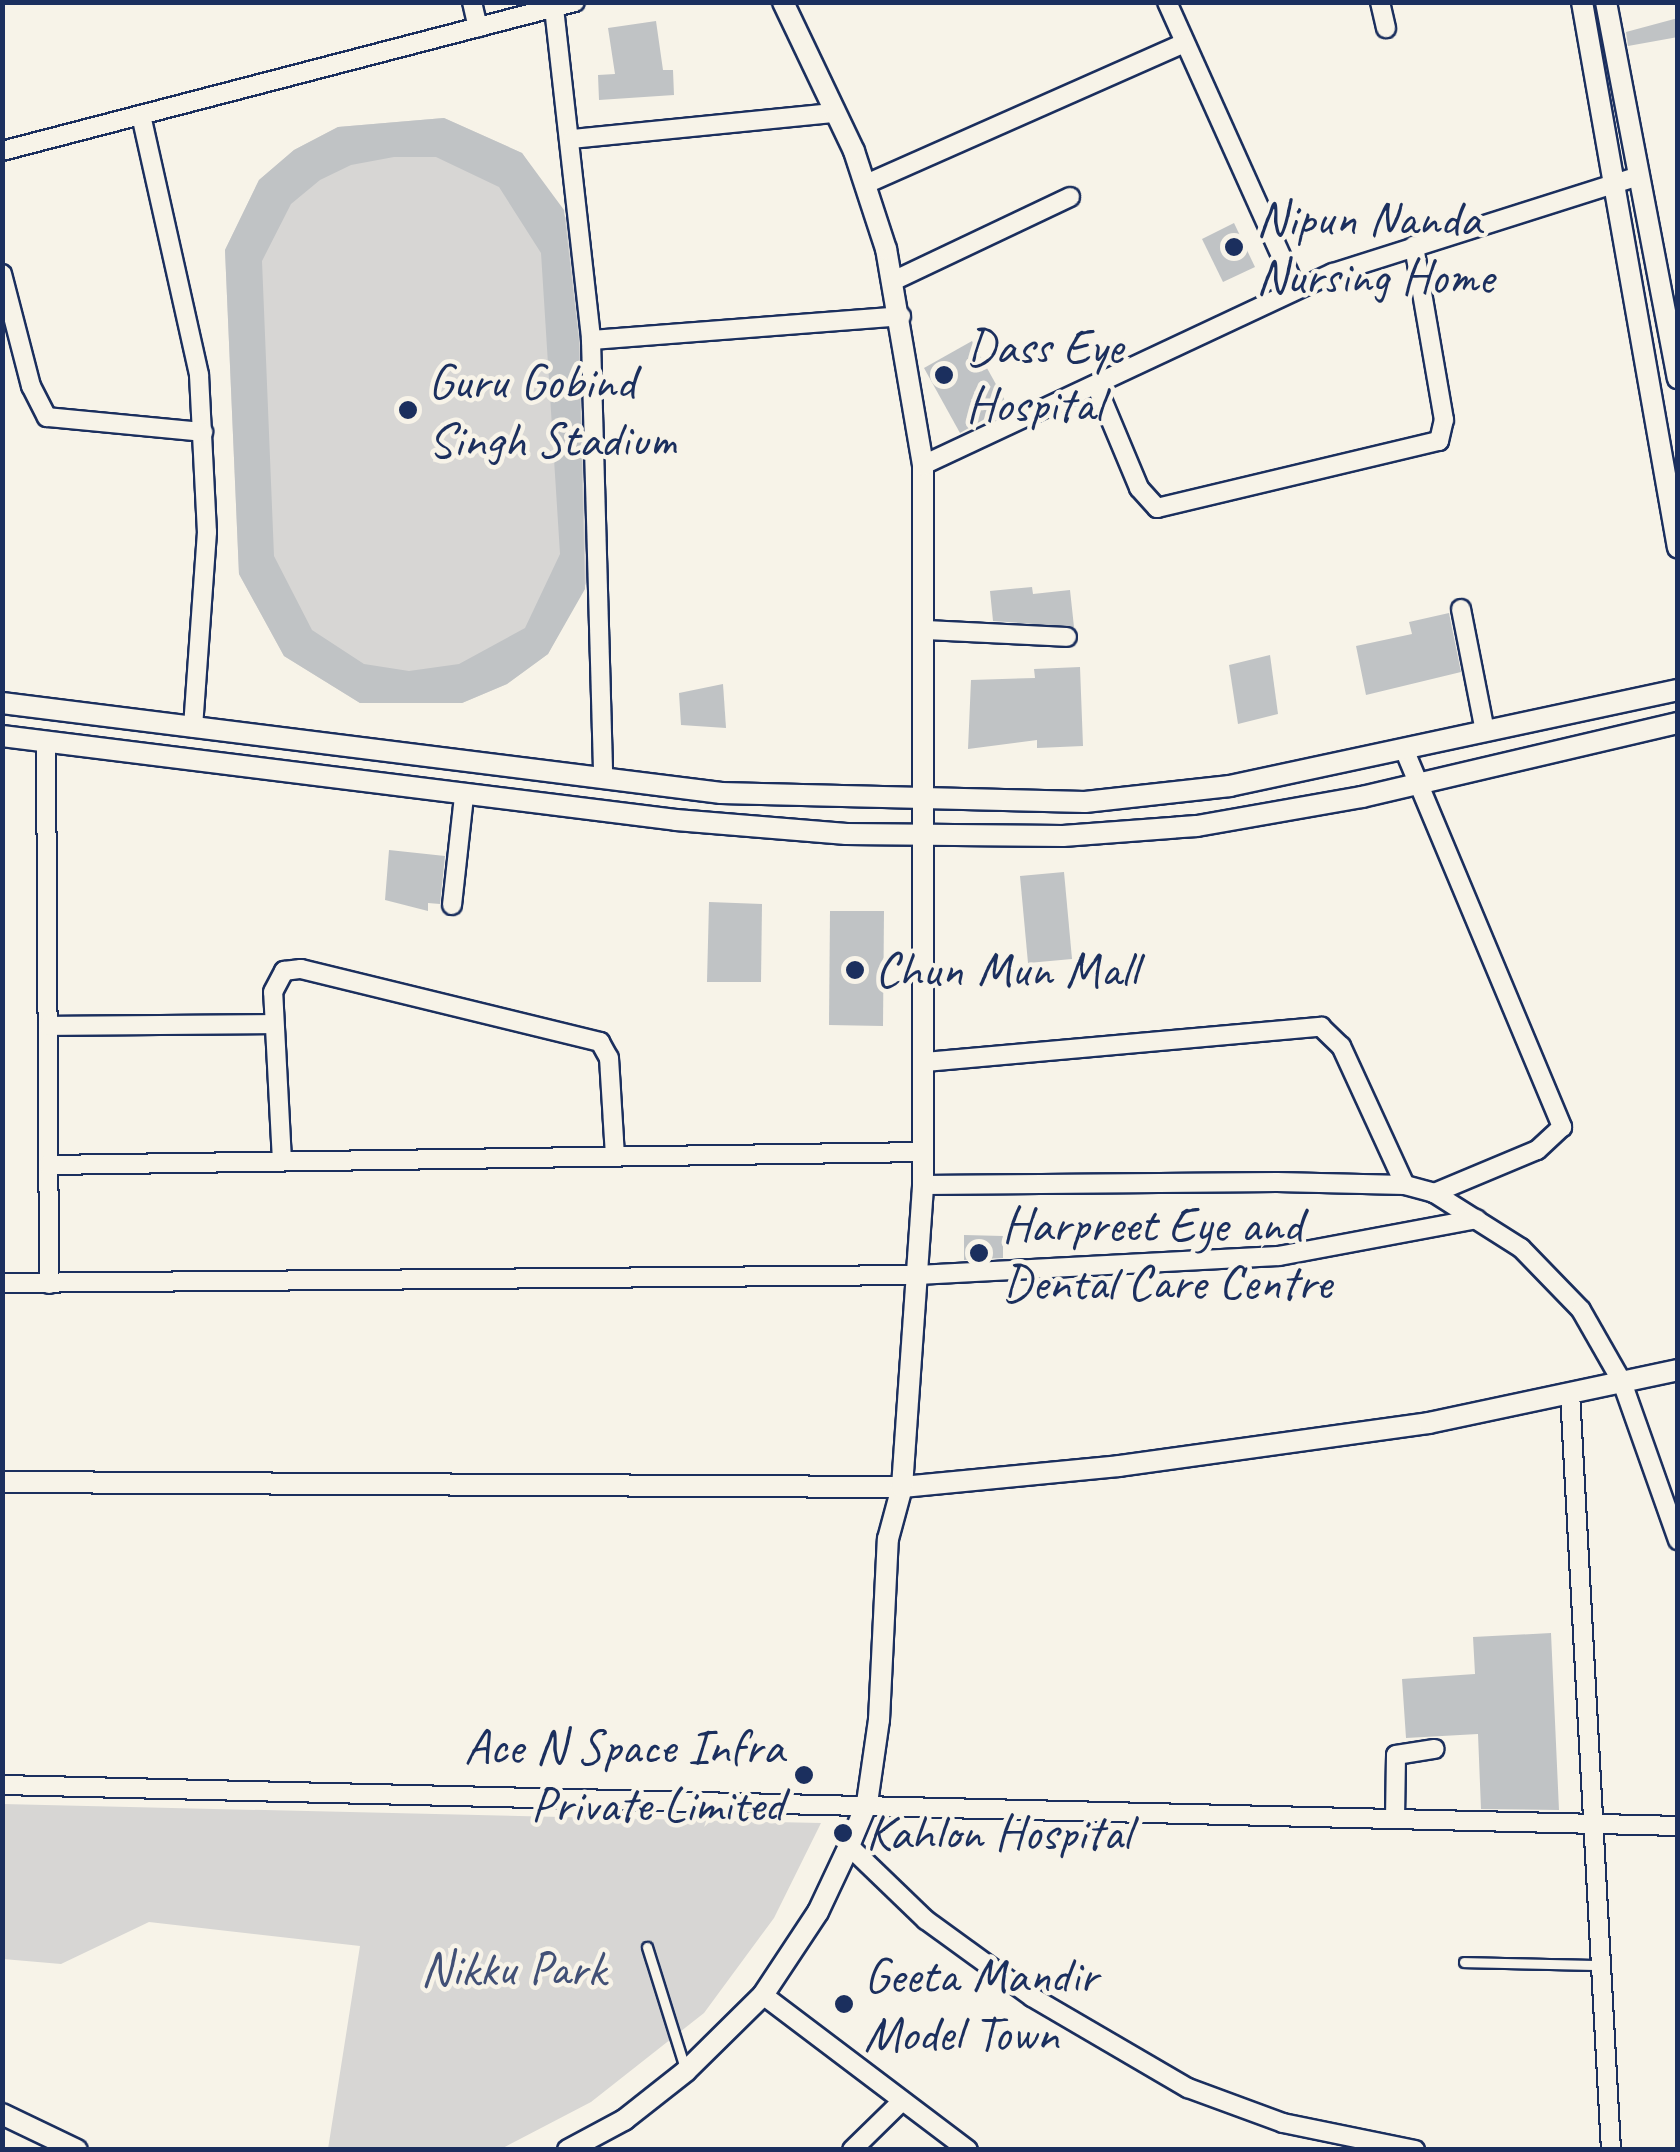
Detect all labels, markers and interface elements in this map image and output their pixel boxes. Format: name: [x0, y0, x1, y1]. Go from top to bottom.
place label: Nipun Nanda Nursing Home: [1256, 188, 1491, 306]
marker: Nipun Nanda Nursing Home: [1221, 234, 1247, 260]
place label: Dass Eye Hospital: [966, 316, 1123, 434]
place label: Guru Gobind Singh Stadium: [428, 351, 677, 468]
marker: Dass Eye Hospital: [931, 362, 957, 388]
marker: Guru Gobind Singh Stadium: [397, 399, 419, 421]
place label: Chun Mun Mall: [875, 940, 1138, 1000]
marker: Chun Mun Mall: [844, 959, 866, 981]
place label: Harpreet Eye and Dental Care Centre: [1002, 1194, 1332, 1312]
marker: Harpreet Eye and Dental Care Centre: [966, 1240, 992, 1266]
place label: Ace N Space Infra Private Limited: [463, 1716, 784, 1834]
marker: Ace N Space Infra Private Limited: [793, 1764, 815, 1786]
place label: Kahlon Hospital: [866, 1803, 1131, 1863]
marker: Kahlon Hospital: [830, 1820, 856, 1846]
park label: Nikku Park: [420, 1939, 606, 1999]
place label: Geeta Mandir Model Town: [864, 1945, 1097, 2062]
marker: Geeta Mandir Model Town: [833, 1993, 855, 2015]

